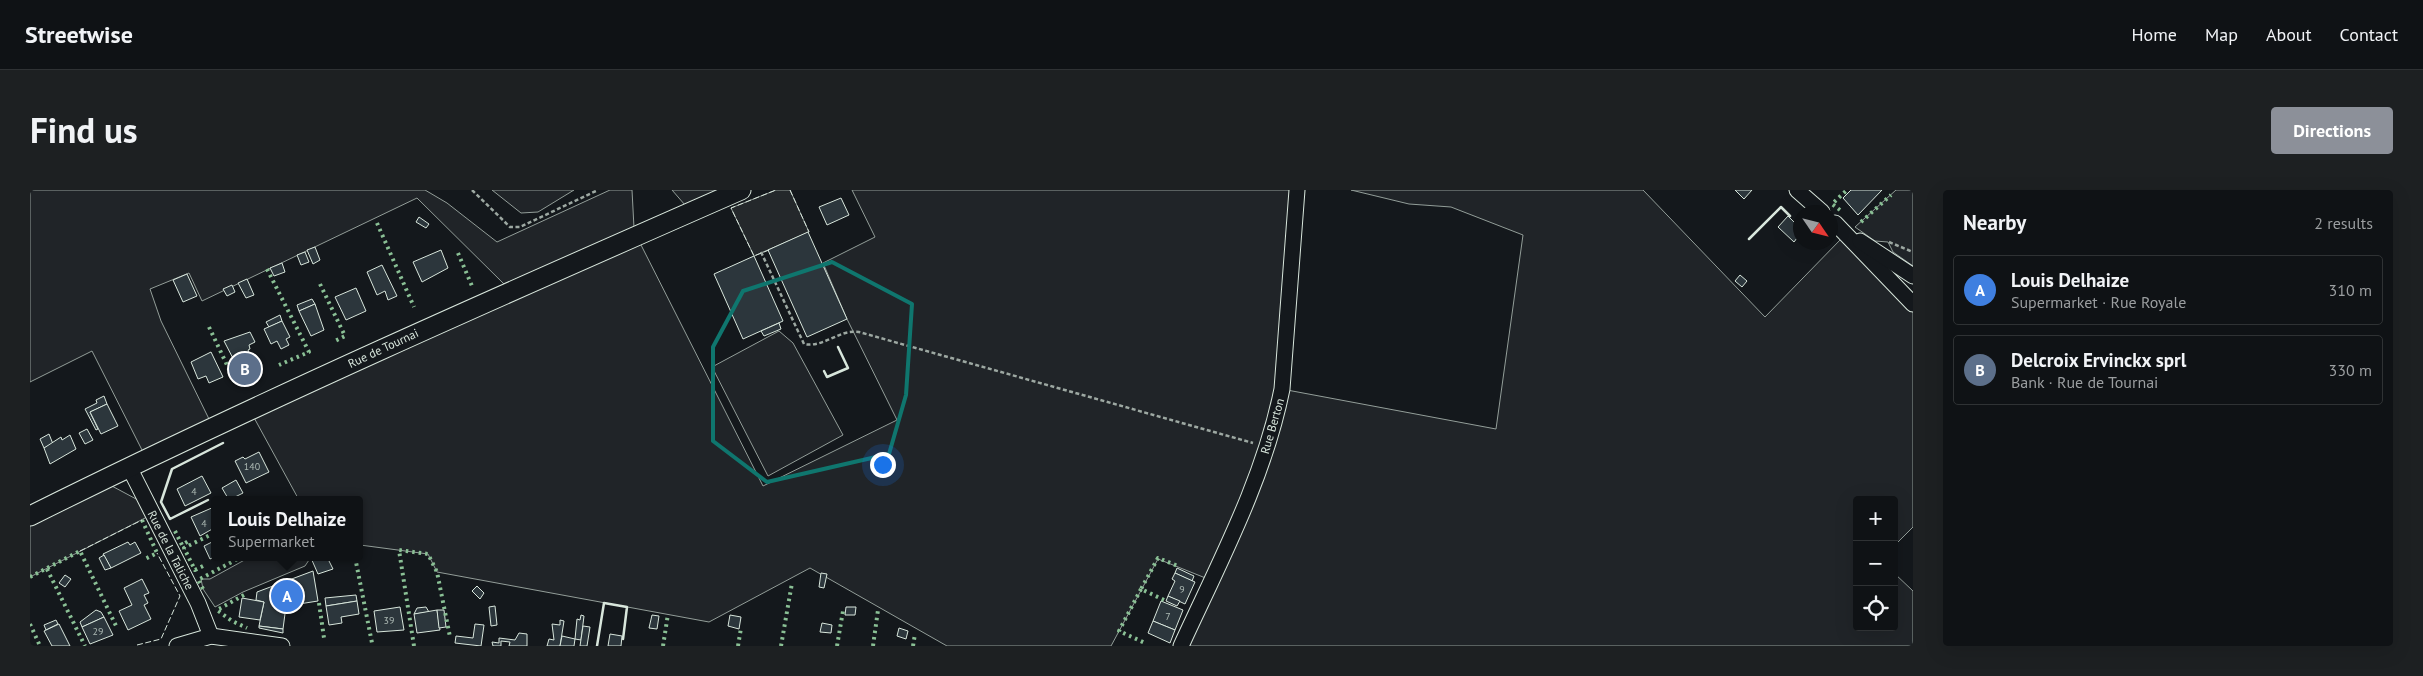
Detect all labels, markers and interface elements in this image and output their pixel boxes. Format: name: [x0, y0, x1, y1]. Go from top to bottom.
text: Streetwise: [25, 19, 133, 50]
text: Home: [2131, 23, 2177, 46]
text: Map: [2205, 23, 2238, 46]
text: About: [2266, 23, 2312, 46]
text: Contact: [2340, 23, 2398, 46]
text: Find us: [30, 107, 138, 153]
button: Directions: [2271, 107, 2393, 154]
north arrow: [1793, 205, 1838, 250]
text: Nearby: [1963, 209, 2026, 236]
text: 2 results: [2314, 213, 2373, 233]
text: Louis Delhaize: [2011, 268, 2129, 292]
text: A: [1975, 280, 1985, 300]
text: 310 m: [2329, 280, 2372, 300]
text: Supermarket · Rue Royale: [2011, 292, 2186, 312]
street label: Rue de Tournai: [345, 325, 421, 371]
text: Delcroix Ervinckx sprl: [2011, 348, 2186, 372]
pin: B: [229, 350, 261, 388]
text: B: [1975, 360, 1985, 380]
text: 330 m: [2329, 360, 2372, 380]
text: Bank · Rue de Tournai: [2011, 372, 2158, 392]
street label: Rue Berton: [1257, 396, 1287, 456]
your location: [870, 452, 896, 478]
house number: 140: [244, 460, 261, 473]
house number: 4: [191, 485, 197, 498]
popup: [211, 496, 363, 561]
map controls: [1853, 496, 1898, 631]
button: +: [1853, 496, 1898, 541]
text: Louis Delhaize: [228, 507, 346, 531]
street label: Rue de la Taliche: [145, 508, 197, 592]
house number: 4: [201, 517, 207, 530]
text: Supermarket: [228, 531, 315, 551]
button: −: [1853, 541, 1898, 586]
pin: A: [271, 577, 303, 615]
house number: 9: [1179, 583, 1185, 596]
button: locate: [1853, 586, 1898, 631]
house number: 7: [1165, 610, 1171, 623]
house number: 39: [384, 614, 394, 627]
house number: 29: [93, 625, 103, 638]

